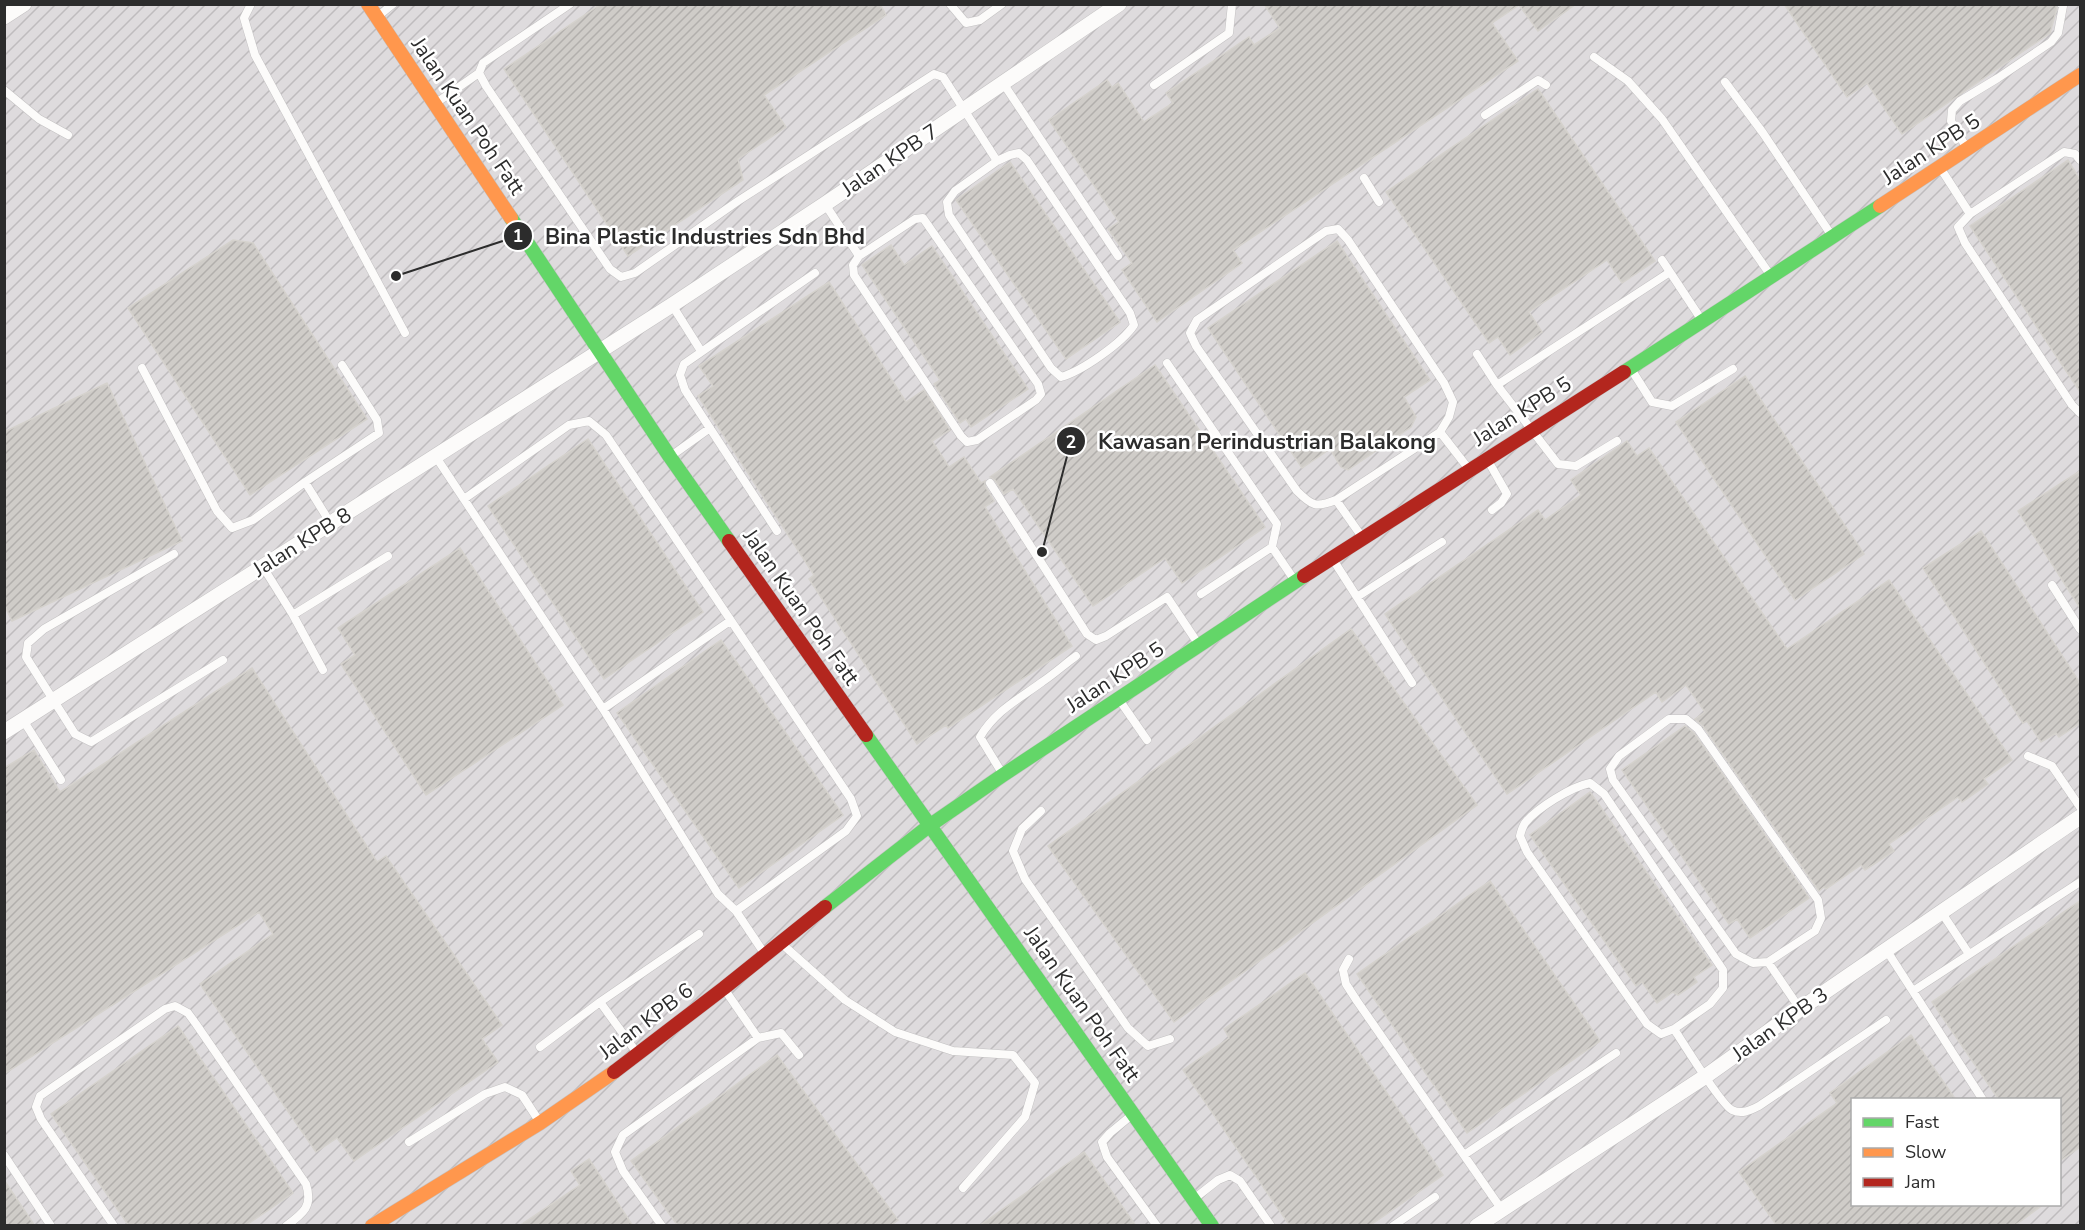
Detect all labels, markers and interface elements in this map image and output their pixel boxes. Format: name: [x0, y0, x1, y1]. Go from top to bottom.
street label: Jalan Kuan Poh Fatt: [404, 31, 531, 201]
street label: Jalan KPB 5: [1876, 107, 1985, 192]
street label: Jalan KPB 7: [835, 117, 944, 203]
callout: Bina Plastic Industries Sdn Bhd: [503, 216, 877, 256]
text: Bina Plastic Industries Sdn Bhd: [545, 222, 865, 252]
text: 1: [513, 224, 523, 248]
street label: Jalan KPB 5: [1467, 370, 1577, 453]
callout: Kawasan Perindustrian Balakong: [1056, 421, 1448, 461]
text: Kawasan Perindustrian Balakong: [1098, 427, 1436, 457]
text: 2: [1066, 430, 1076, 454]
street label: Jalan KPB 8: [247, 501, 357, 584]
street label: Jalan Kuan Poh Fatt: [736, 523, 866, 691]
street label: Jalan KPB 5: [1060, 635, 1169, 720]
street label: Jalan Kuan Poh Fatt: [1017, 920, 1147, 1088]
street label: Jalan KPB 6: [592, 976, 699, 1066]
street label: Jalan KPB 3: [1726, 981, 1834, 1068]
legend: [1851, 1098, 2061, 1206]
text: Fast: [1905, 1110, 1940, 1134]
text: Slow: [1905, 1140, 1946, 1164]
text: Jam: [1904, 1170, 1936, 1194]

